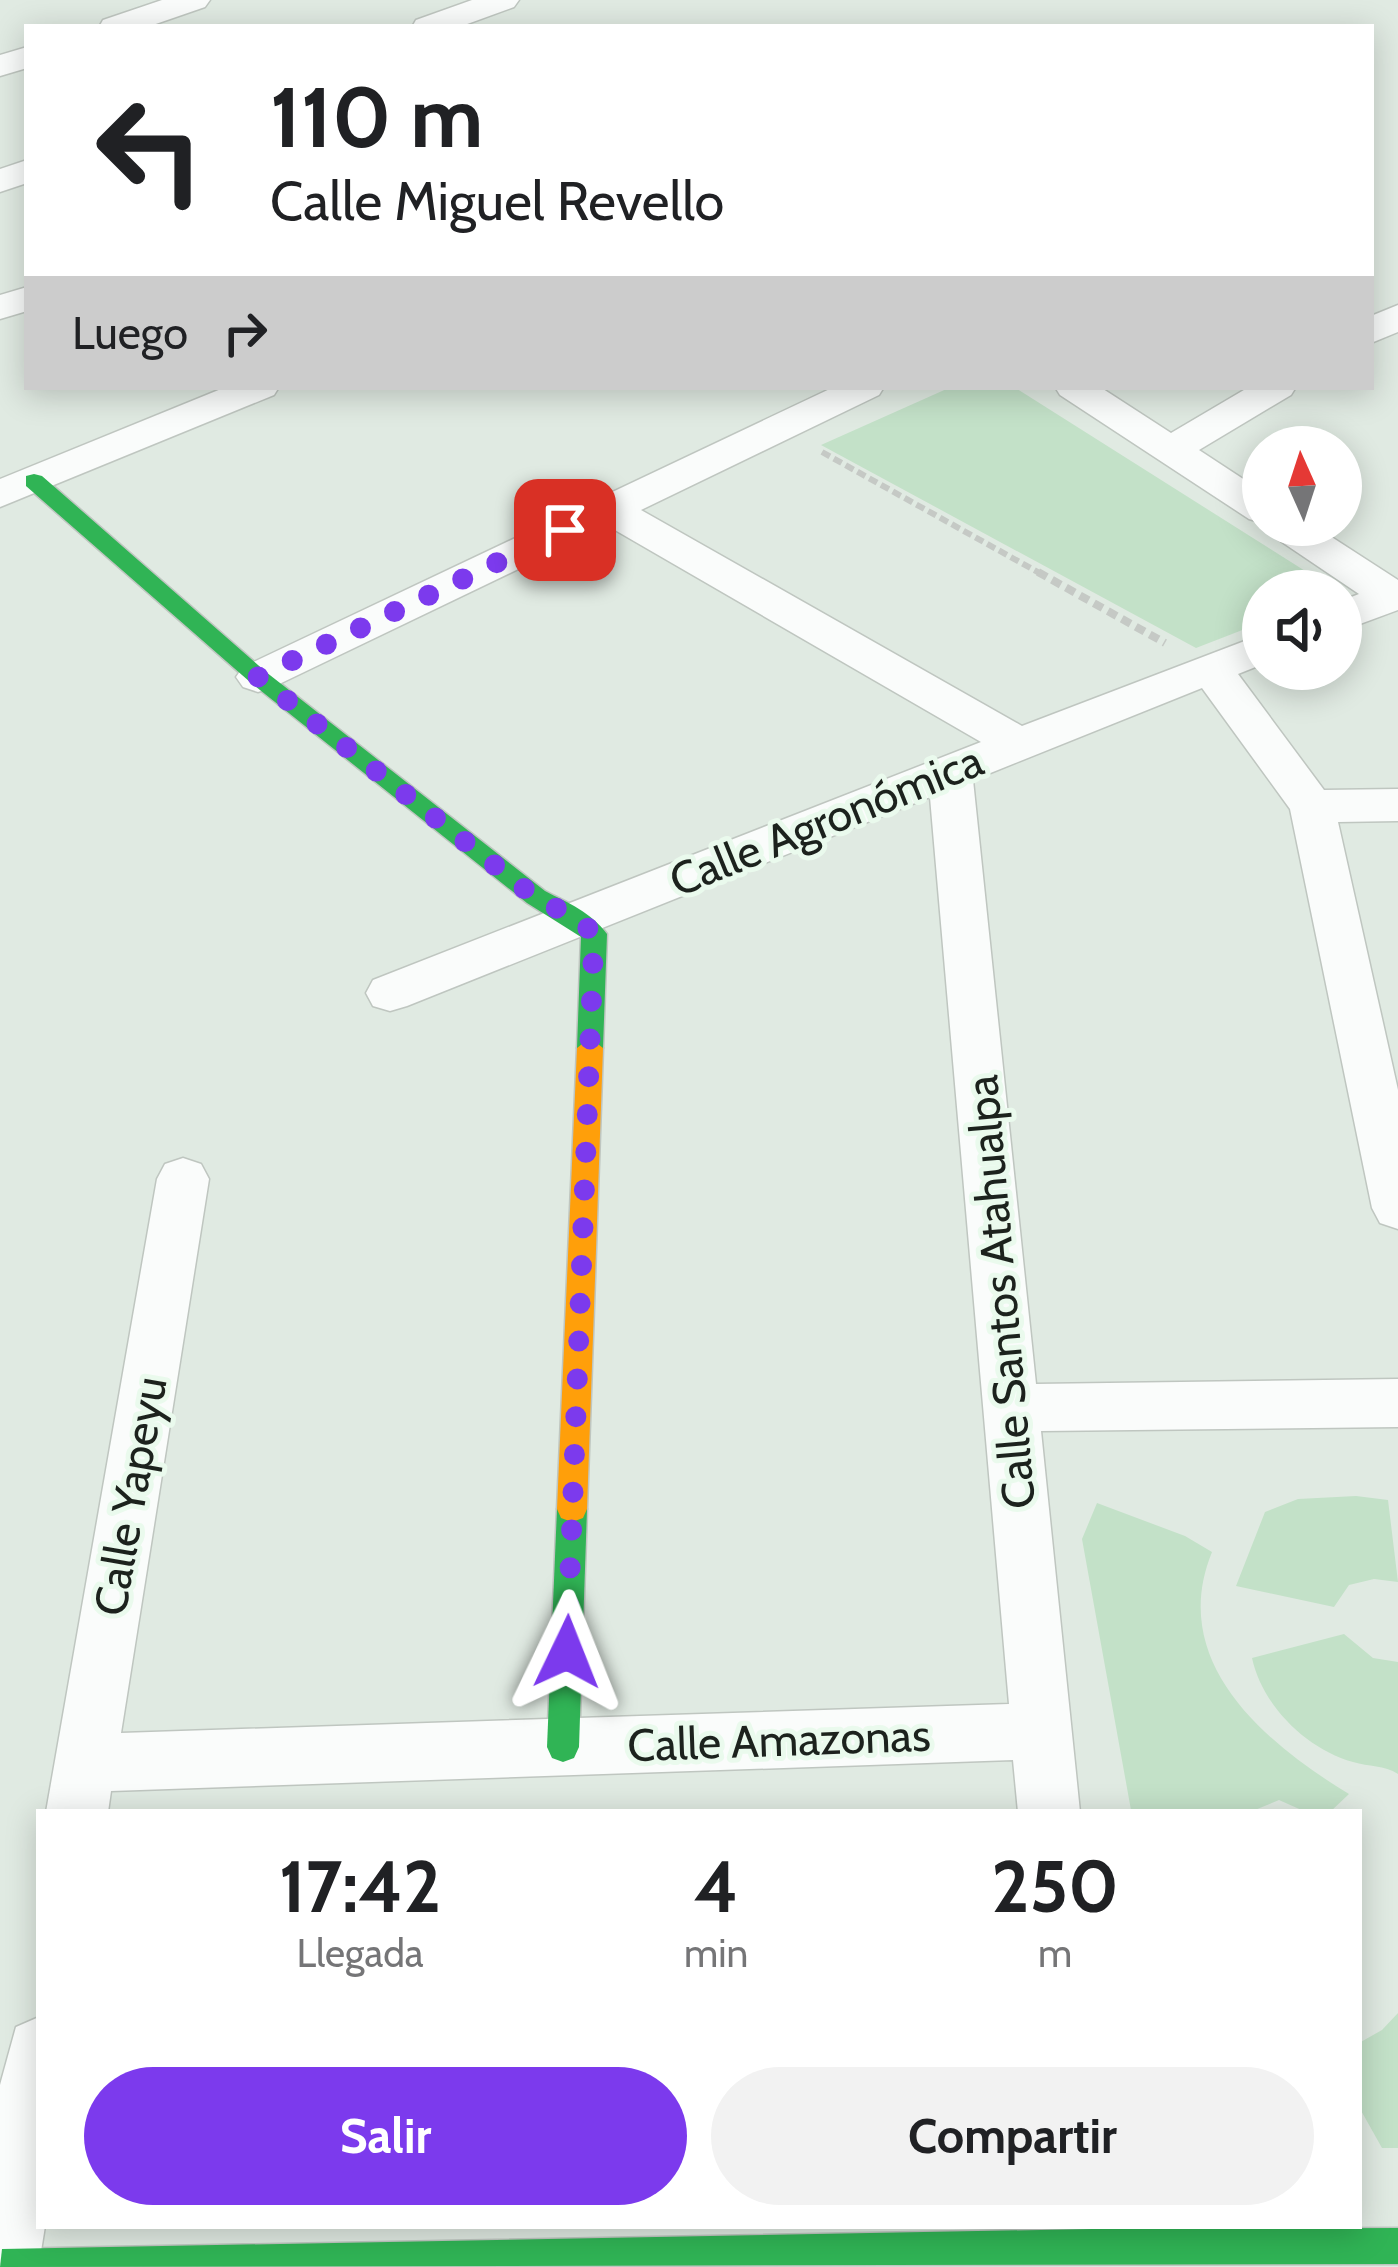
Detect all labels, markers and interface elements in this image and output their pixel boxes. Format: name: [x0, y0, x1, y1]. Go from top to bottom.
text: 110 m: [270, 66, 483, 168]
icon: left: [72, 72, 228, 228]
text: Calle Miguel Revello: [270, 168, 724, 234]
icon: right: [212, 300, 278, 366]
text: Luego: [72, 306, 188, 360]
north arrow: [1242, 426, 1362, 546]
map controls: [1242, 426, 1362, 690]
pin: [514, 479, 616, 581]
icon: arrive: [532, 497, 598, 563]
button: sound: [1242, 570, 1362, 690]
street label: Calle Agronómica: [662, 733, 991, 907]
street label: Calle Santos Atahualpa: [954, 1073, 1046, 1511]
street label: Calle Yapeyu: [82, 1372, 178, 1620]
position arrow: [504, 1589, 630, 1715]
street label: Calle Amazonas: [627, 1708, 931, 1772]
text: 17:42: [279, 1843, 441, 1930]
text: 4: [694, 1843, 739, 1930]
text: 250: [991, 1843, 1119, 1930]
text: Llegada: [297, 1929, 424, 1977]
text: min: [684, 1929, 748, 1977]
text: m: [1038, 1929, 1072, 1977]
button: Salir: [84, 2067, 687, 2205]
button: Compartir: [711, 2067, 1314, 2205]

